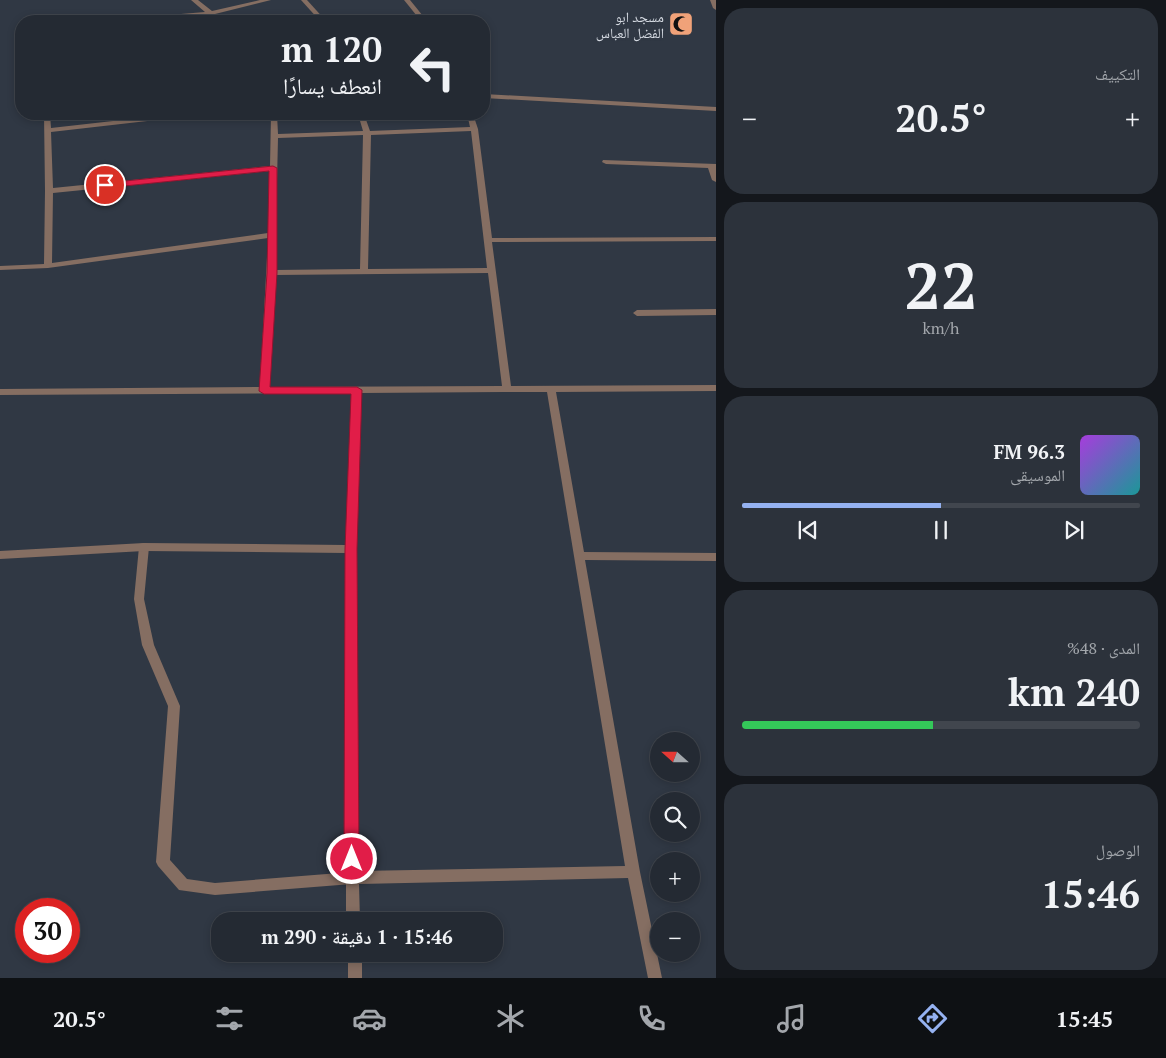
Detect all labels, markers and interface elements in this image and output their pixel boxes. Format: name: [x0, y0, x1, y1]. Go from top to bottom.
place label: مسجد ابو الفضل العباس: [596, 7, 664, 42]
mosque icon: مسجد ابو الفضل العباس: [668, 11, 694, 37]
text: 120 m: [281, 26, 382, 72]
icon: left: [400, 35, 465, 100]
text: التكييف: [1095, 63, 1140, 85]
text: انعطف يسارًا: [283, 71, 382, 100]
text: 20.5°: [895, 93, 987, 143]
text: −: [742, 100, 757, 137]
text: +: [1125, 100, 1140, 137]
pin: [84, 164, 126, 206]
icon: arrive: [91, 171, 119, 199]
text: 22: [904, 241, 978, 328]
text: km/h: [923, 317, 959, 339]
text: 96.3 FM: [993, 439, 1065, 464]
text: الموسيقى: [1010, 464, 1065, 486]
icon: previous: [794, 516, 822, 544]
icon: pause: [927, 516, 955, 544]
icon: next: [1060, 516, 1088, 544]
text: المدى · 48%: [1067, 637, 1140, 659]
text: 240 km: [1008, 667, 1140, 717]
north arrow: [650, 732, 700, 782]
map controls: [650, 732, 700, 962]
button: search: [650, 792, 700, 842]
position arrow: [325, 832, 377, 884]
text: الوصول: [1096, 839, 1140, 861]
button: +: [650, 852, 700, 902]
text: 15:46: [1041, 869, 1140, 919]
speed limit sign: 30: [15, 898, 80, 963]
button: −: [650, 912, 700, 962]
text: 15:46 · 1 دقيقة · 290 m: [261, 924, 453, 949]
icon: filters: [212, 1001, 247, 1036]
icon: car: [352, 1001, 387, 1036]
icon: climate: [493, 1001, 528, 1036]
icon: phone: [634, 1001, 669, 1036]
icon: music: [774, 1001, 809, 1036]
icon: directions: [915, 1001, 950, 1036]
text: 20.5°: [53, 1004, 106, 1033]
text: 15:45: [1056, 1004, 1113, 1033]

